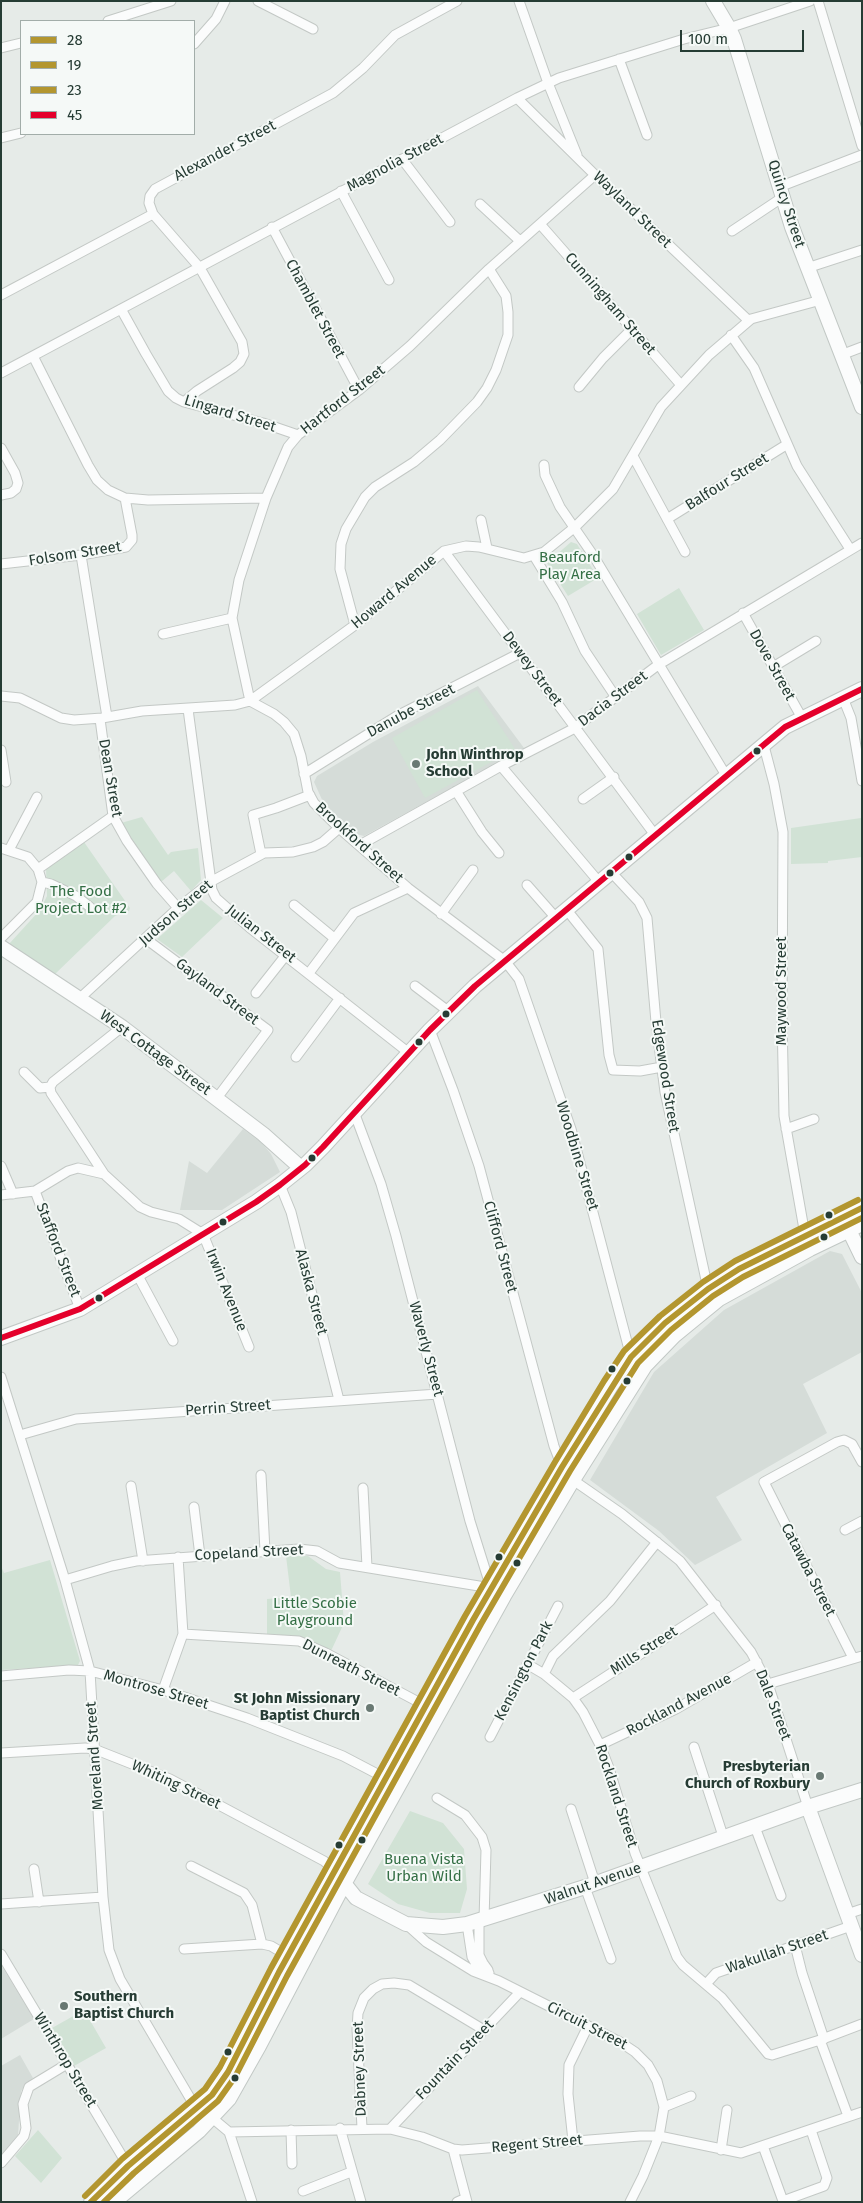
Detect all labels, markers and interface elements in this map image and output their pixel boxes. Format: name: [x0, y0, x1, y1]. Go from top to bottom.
legend: [20, 20, 195, 135]
scale bar: [683, 20, 807, 52]
text: 100 m: [688, 30, 728, 48]
text: 28: [67, 31, 83, 49]
text: 19: [67, 56, 81, 74]
text: 23: [67, 81, 82, 99]
text: 45: [67, 106, 82, 124]
street label: Alexander Street: [171, 117, 279, 185]
street label: Magnolia Street: [344, 130, 446, 196]
street label: Quincy Street: [763, 158, 809, 250]
street label: Wayland Street: [589, 168, 675, 252]
street label: Cunningham Street: [561, 249, 659, 359]
street label: Chamblet Street: [281, 256, 349, 362]
street label: Hartford Street: [297, 361, 389, 439]
street label: Lingard Street: [182, 391, 278, 437]
street label: Balfour Street: [682, 449, 772, 515]
street label: Folsom Street: [28, 538, 122, 570]
park label: Beauford Play Area: [539, 549, 601, 584]
street label: Howard Avenue: [348, 551, 440, 633]
street label: Dove Street: [745, 626, 799, 704]
street label: Dewey Street: [498, 628, 566, 710]
street label: Dacia Street: [575, 667, 651, 731]
street label: Danube Street: [364, 680, 458, 742]
street label: Dean Street: [94, 737, 126, 819]
place label: John Winthrop School: [426, 746, 524, 781]
unlabelled marker: [752, 746, 762, 756]
marker: John Winthrop School: [410, 758, 422, 770]
street label: Brookford Street: [311, 799, 407, 887]
unlabelled marker: [624, 852, 634, 862]
unlabelled marker: [605, 868, 615, 878]
street label: Judson Street: [136, 876, 216, 950]
park label: The Food Project Lot #2: [35, 883, 127, 918]
street label: Julian Street: [223, 901, 299, 967]
street label: Maywood Street: [773, 937, 791, 1045]
street label: Gayland Street: [172, 955, 262, 1029]
street label: West Cottage Street: [96, 1007, 214, 1099]
unlabelled marker: [441, 1009, 451, 1019]
street label: Edgewood Street: [647, 1018, 683, 1134]
unlabelled marker: [414, 1037, 424, 1047]
street label: Woodbine Street: [552, 1099, 602, 1213]
unlabelled marker: [307, 1153, 317, 1163]
street label: Clifford Street: [479, 1199, 521, 1295]
street label: Stafford Street: [32, 1200, 84, 1300]
unlabelled marker: [824, 1210, 834, 1220]
unlabelled marker: [218, 1217, 228, 1227]
unlabelled marker: [819, 1232, 829, 1242]
street label: Irwin Avenue: [201, 1246, 251, 1334]
street label: Alaska Street: [291, 1247, 331, 1337]
unlabelled marker: [94, 1293, 104, 1303]
street label: Waverly Street: [405, 1300, 447, 1398]
unlabelled marker: [607, 1364, 617, 1374]
unlabelled marker: [622, 1376, 632, 1386]
street label: Perrin Street: [185, 1396, 271, 1420]
street label: Catawba Street: [777, 1520, 839, 1620]
street label: Copeland Street: [194, 1541, 304, 1565]
unlabelled marker: [494, 1552, 504, 1562]
unlabelled marker: [512, 1558, 522, 1568]
park label: Little Scobie Playground: [273, 1595, 357, 1630]
street label: Kensington Park: [491, 1618, 557, 1724]
street label: Mills Street: [607, 1623, 681, 1679]
street label: Dunreath Street: [299, 1636, 403, 1700]
street label: Montrose Street: [101, 1666, 211, 1714]
street label: Dale Street: [751, 1667, 795, 1743]
street label: Rockland Avenue: [623, 1670, 735, 1740]
place label: St John Missionary Baptist Church: [234, 1690, 360, 1725]
street label: Moreland Street: [82, 1701, 108, 1811]
marker: St John Missionary Baptist Church: [364, 1702, 376, 1714]
street label: Rockland Street: [591, 1742, 641, 1850]
street label: Whiting Street: [129, 1756, 223, 1814]
place label: Presbyterian Church of Roxbury: [685, 1758, 810, 1793]
marker: Presbyterian Church of Roxbury: [814, 1770, 826, 1782]
unlabelled marker: [357, 1835, 367, 1845]
unlabelled marker: [334, 1840, 344, 1850]
park label: Buena Vista Urban Wild: [384, 1851, 464, 1886]
street label: Walnut Avenue: [542, 1859, 644, 1909]
street label: Wakullah Street: [724, 1926, 830, 1978]
place label: Southern Baptist Church: [74, 1988, 174, 2023]
street label: Circuit Street: [544, 1998, 630, 2054]
marker: Southern Baptist Church: [58, 2000, 70, 2012]
street label: Winthrop Street: [30, 2009, 100, 2111]
street label: Fountain Street: [412, 2016, 498, 2104]
street label: Dabney Street: [349, 2021, 371, 2117]
unlabelled marker: [223, 2047, 233, 2057]
unlabelled marker: [230, 2073, 240, 2083]
street label: Regent Street: [491, 2131, 583, 2157]

